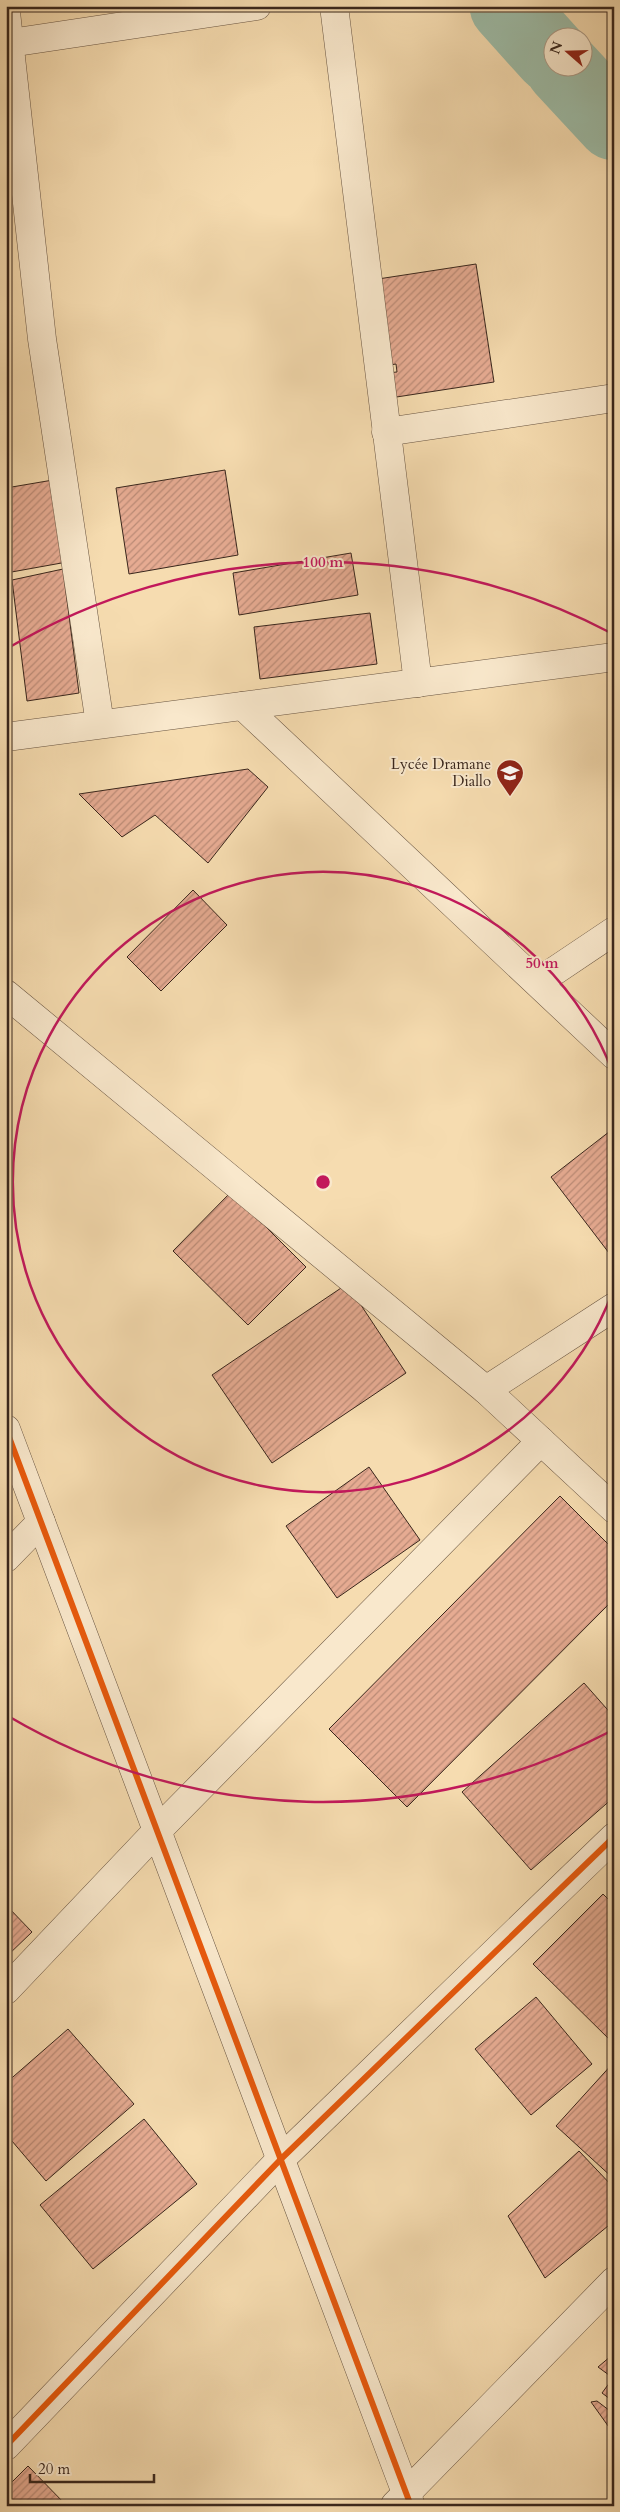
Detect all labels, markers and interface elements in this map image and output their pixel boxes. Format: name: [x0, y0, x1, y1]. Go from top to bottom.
north arrow: [542, 28, 592, 78]
text: N: [545, 39, 567, 57]
text: 100 m: [303, 552, 344, 572]
place label: Lycée Dramane Diallo: [391, 754, 491, 791]
school or university icon: Lycée Dramane Diallo: [495, 758, 525, 797]
text: 50 m: [525, 953, 559, 973]
centre of rings: [314, 1173, 332, 1191]
scale bar: [30, 2452, 154, 2484]
text: 20 m: [38, 2459, 70, 2479]

